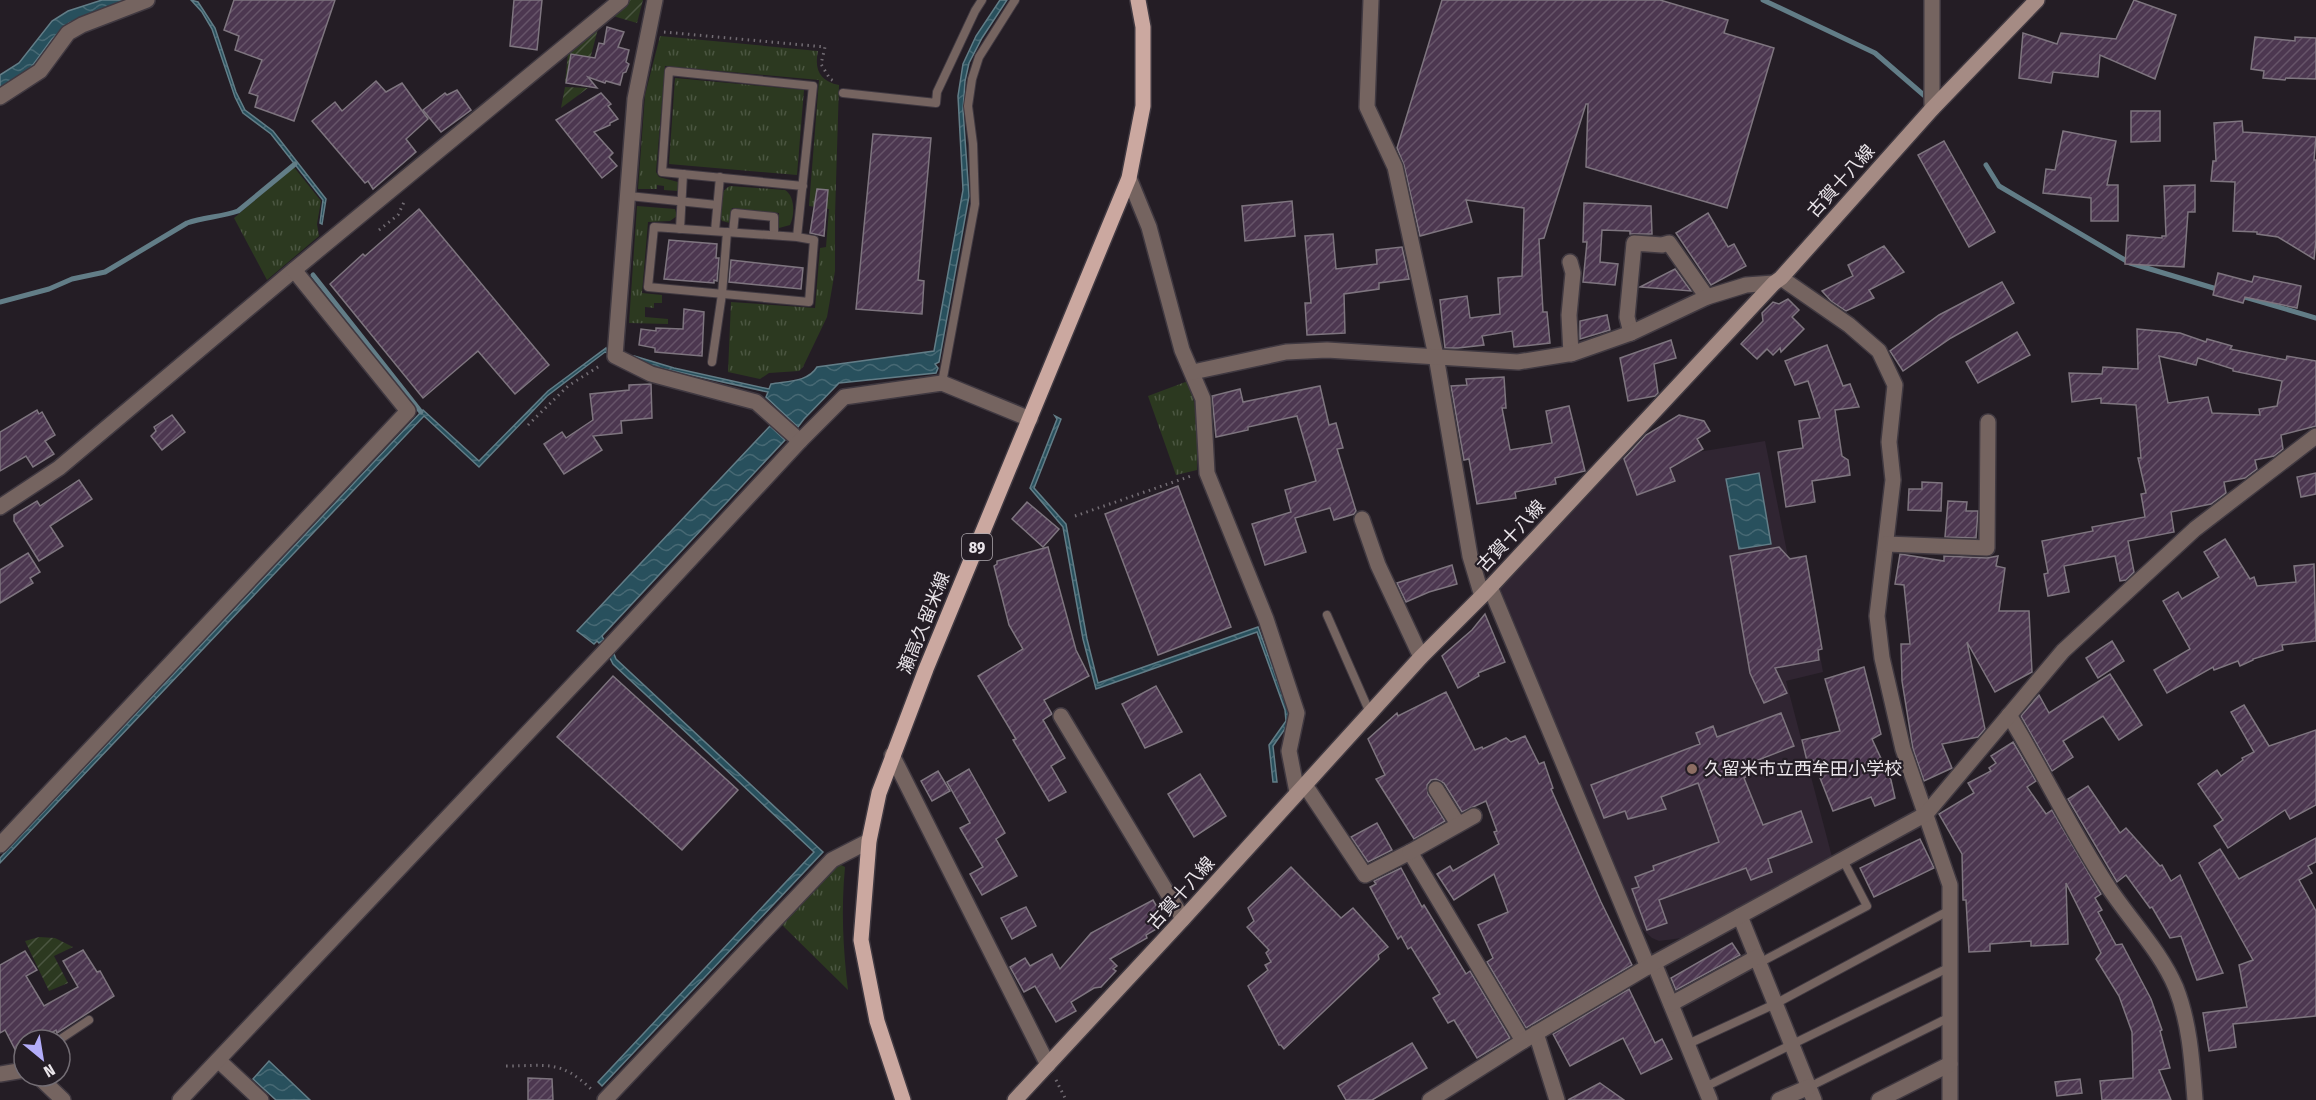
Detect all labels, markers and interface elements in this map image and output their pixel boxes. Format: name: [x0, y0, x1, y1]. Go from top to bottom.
street label: 古賀十八線: [1803, 140, 1879, 222]
street label: 古賀十八線: [1472, 496, 1550, 576]
road number: 89: [962, 534, 992, 560]
street label: 瀬高久留米線: [894, 569, 954, 677]
place label: 久留米市立西牟田小学校: [1704, 758, 1902, 780]
marker: 久留米市立西牟田小学校: [1685, 762, 1699, 776]
street label: 古賀十八線: [1143, 852, 1219, 934]
north arrow: [12, 1028, 72, 1088]
text: N: [40, 1060, 58, 1081]

